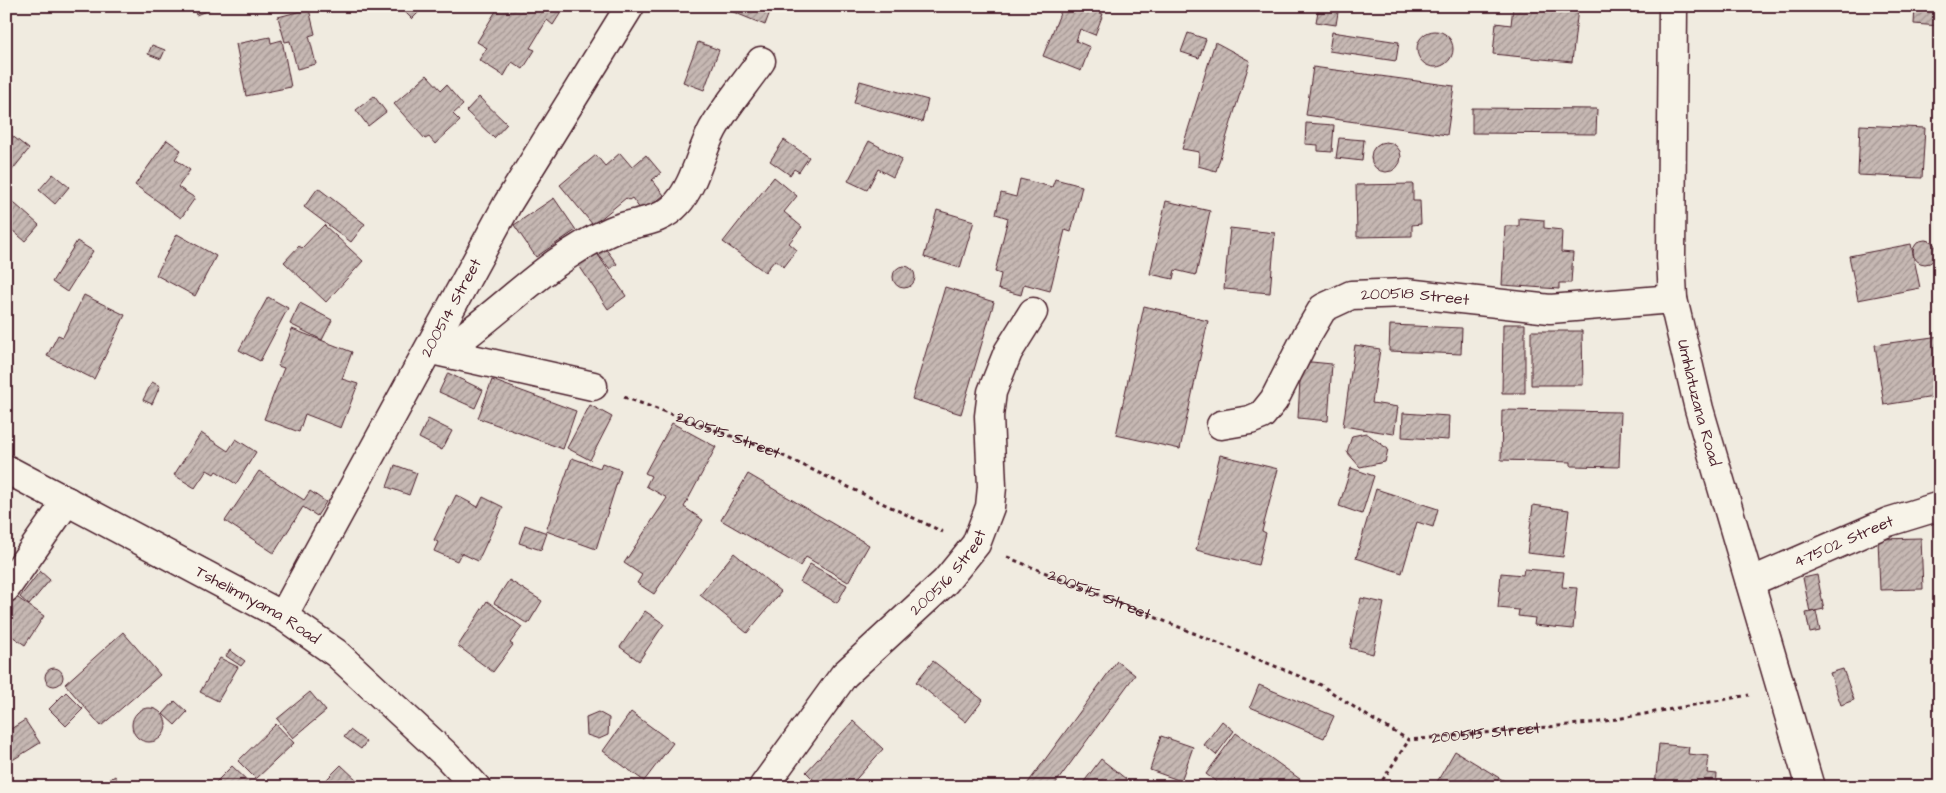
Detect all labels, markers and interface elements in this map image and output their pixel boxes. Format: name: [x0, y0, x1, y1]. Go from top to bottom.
street label: 200514 Street: [415, 254, 487, 361]
street label: 200518 Street: [1360, 282, 1471, 311]
street label: Umhlatuzana Road: [1672, 337, 1726, 469]
street label: 200515 Street: [673, 406, 785, 464]
street label: 47502 Street: [1790, 510, 1897, 573]
street label: 200516 Street: [905, 526, 992, 620]
street label: Tshelimnyama Road: [191, 560, 324, 649]
street label: 200515 Street: [1045, 564, 1155, 626]
street label: 200515 Street: [1430, 717, 1542, 749]

